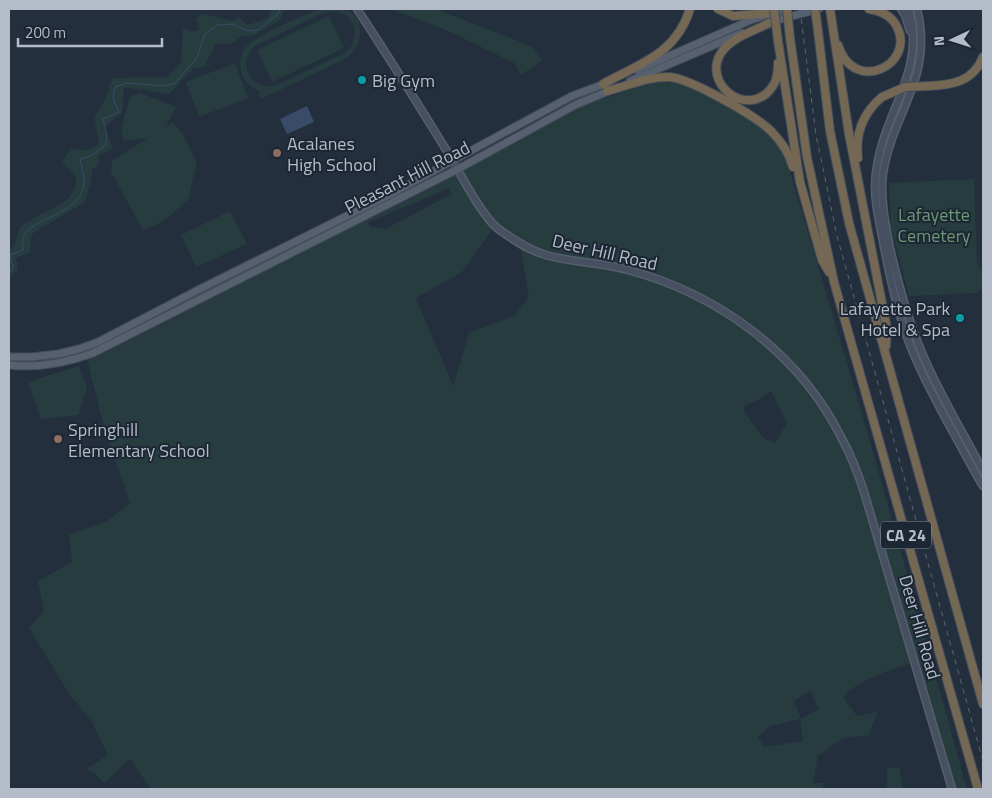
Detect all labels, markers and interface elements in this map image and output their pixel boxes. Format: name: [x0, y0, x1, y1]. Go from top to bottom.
scale bar: [18, 15, 161, 47]
north arrow: [927, 15, 977, 65]
text: 200 m: [25, 21, 66, 44]
text: N: [928, 35, 949, 47]
place label: Big Gym: [372, 67, 435, 94]
marker: Big Gym: [356, 74, 368, 86]
place label: Acalanes High School: [287, 130, 376, 178]
street label: Pleasant Hill Road: [340, 134, 474, 220]
marker: Acalanes High School: [271, 147, 283, 159]
park label: Lafayette Cemetery: [897, 201, 971, 249]
street label: Deer Hill Road: [550, 227, 660, 277]
place label: Lafayette Park Hotel & Spa: [840, 295, 950, 343]
marker: Lafayette Park Hotel & Spa: [954, 312, 966, 324]
place label: Springhill Elementary School: [68, 416, 210, 464]
marker: Springhill Elementary School: [52, 433, 64, 445]
road number: CA 24: [881, 522, 931, 548]
street label: Deer Hill Road: [892, 572, 948, 682]

